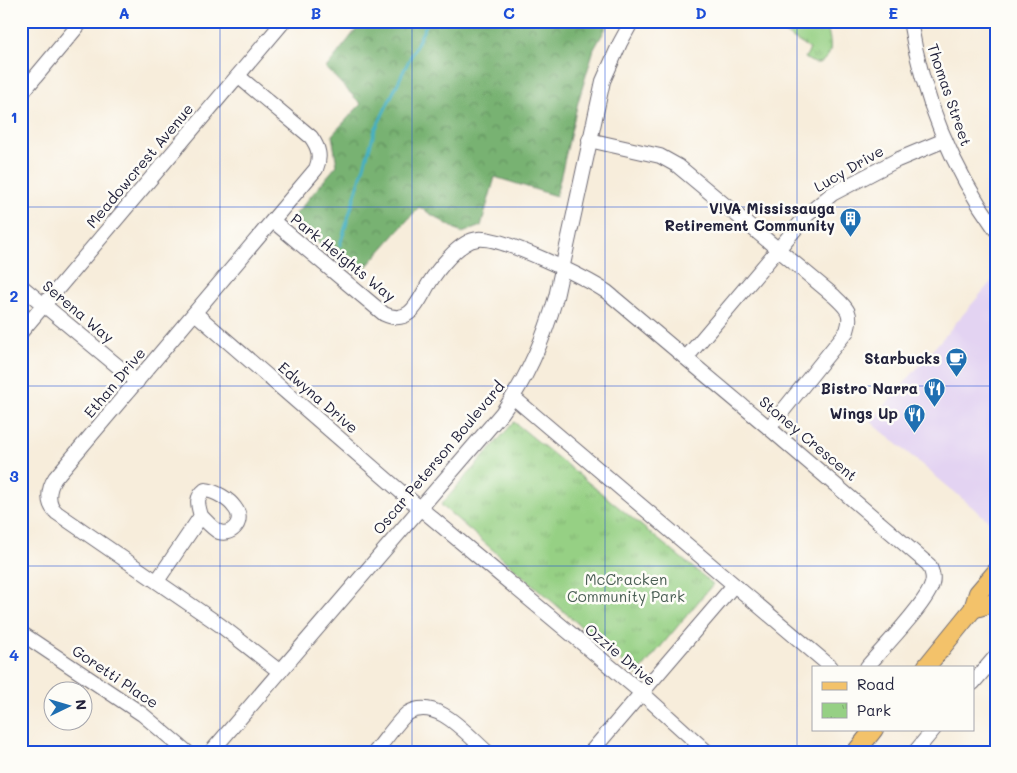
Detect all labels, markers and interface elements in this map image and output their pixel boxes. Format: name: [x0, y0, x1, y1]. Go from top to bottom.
text: A: [118, 2, 130, 23]
text: B: [311, 2, 321, 23]
text: C: [503, 2, 515, 23]
text: D: [695, 2, 707, 23]
text: E: [888, 2, 898, 23]
street label: Thomas Street: [923, 41, 977, 148]
street label: Meadowcrest Avenue: [81, 99, 197, 232]
text: 1: [10, 106, 18, 127]
street label: Lucy Drive: [810, 140, 887, 196]
place label: V!VA Mississauga Retirement Community: [665, 198, 835, 235]
building icon: V!VA Mississauga Retirement Community: [839, 206, 863, 237]
street label: Park Heights Way: [287, 209, 400, 306]
street label: Serena Way: [39, 275, 119, 347]
text: 2: [10, 285, 19, 306]
street label: Ethan Drive: [79, 343, 149, 422]
cafe icon: Starbucks: [944, 347, 968, 378]
place label: Starbucks: [864, 348, 940, 368]
street label: Edwyna Drive: [274, 357, 363, 437]
street label: Oscar Peterson Boulevard: [368, 376, 508, 538]
restaurant icon: Bistro Narra: [922, 377, 946, 408]
place label: Bistro Narra: [821, 378, 918, 398]
street label: Stoney Crescent: [755, 391, 862, 485]
restaurant icon: Wings Up: [902, 402, 926, 433]
place label: Wings Up: [830, 403, 898, 423]
text: 3: [9, 465, 19, 486]
park label: McCracken Community Park: [567, 569, 685, 606]
street label: Ozzie Drive: [581, 619, 660, 690]
street label: Goretti Place: [69, 640, 163, 712]
text: 4: [9, 644, 19, 665]
legend: [812, 666, 974, 730]
text: Road: [857, 674, 894, 694]
north arrow: [42, 680, 92, 730]
text: N: [72, 699, 91, 711]
text: Park: [857, 700, 891, 720]

